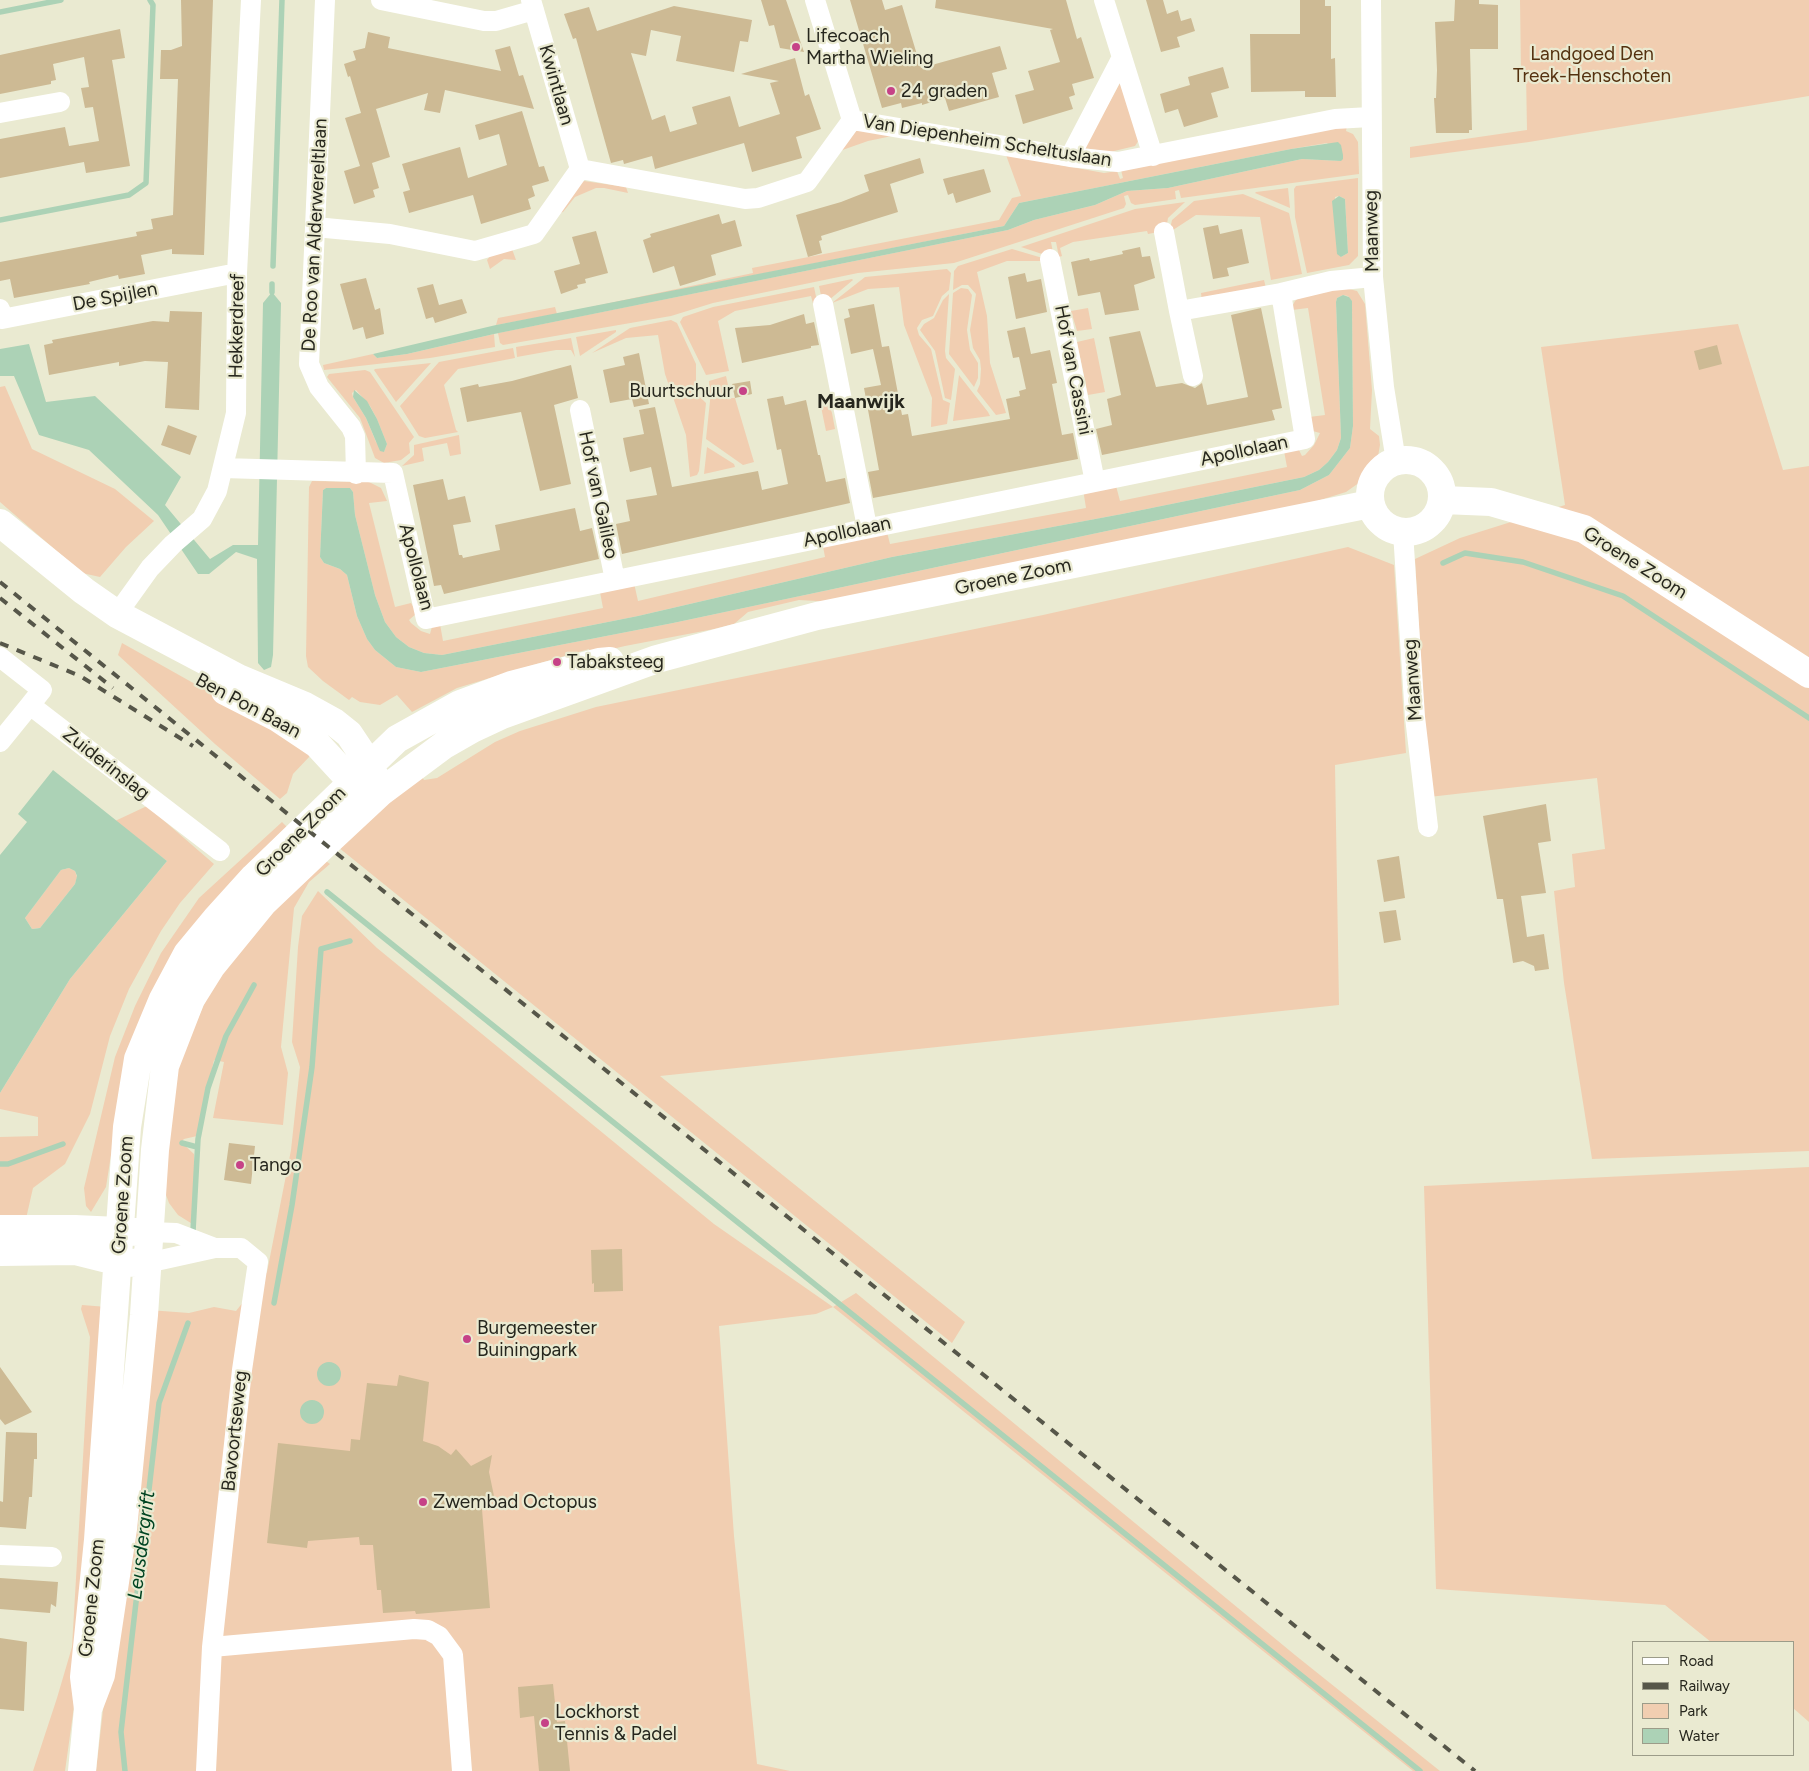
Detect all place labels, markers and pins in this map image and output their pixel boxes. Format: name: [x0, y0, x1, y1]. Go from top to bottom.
place label: Lifecoach Martha Wieling: [806, 25, 934, 69]
marker: Lifecoach Martha Wieling: [790, 41, 802, 53]
place label: 24 graden: [901, 80, 987, 102]
marker: 24 graden: [885, 85, 897, 97]
place label: Buurtschuur: [629, 380, 733, 402]
marker: Buurtschuur: [737, 385, 749, 397]
place label: Tabaksteeg: [567, 651, 664, 673]
marker: Tabaksteeg: [551, 656, 563, 668]
place label: Tango: [250, 1154, 302, 1176]
marker: Tango: [234, 1159, 246, 1171]
place label: Burgemeester Buiningpark: [477, 1317, 597, 1361]
marker: Burgemeester Buiningpark: [461, 1333, 473, 1345]
place label: Zwembad Octopus: [433, 1491, 597, 1513]
marker: Zwembad Octopus: [417, 1496, 429, 1508]
place label: Lockhorst Tennis & Padel: [555, 1701, 677, 1745]
marker: Lockhorst Tennis & Padel: [539, 1717, 551, 1729]

